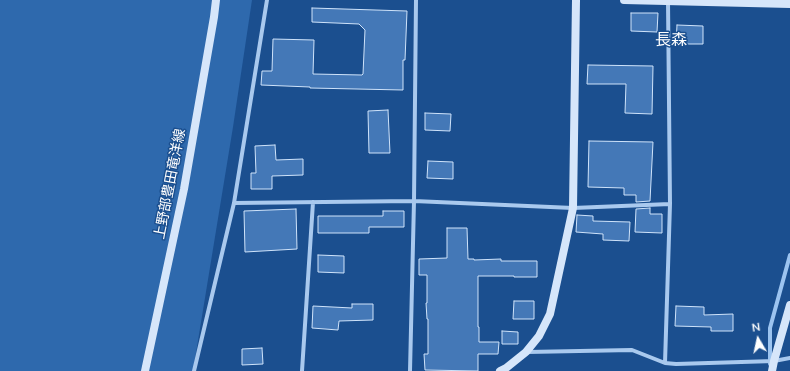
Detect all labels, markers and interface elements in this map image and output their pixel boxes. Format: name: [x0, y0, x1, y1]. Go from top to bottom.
district label: 長森: [655, 30, 687, 50]
street label: 上野部豊田竜洋線: [151, 127, 189, 241]
north arrow: [738, 319, 778, 359]
text: N: [751, 320, 761, 335]

